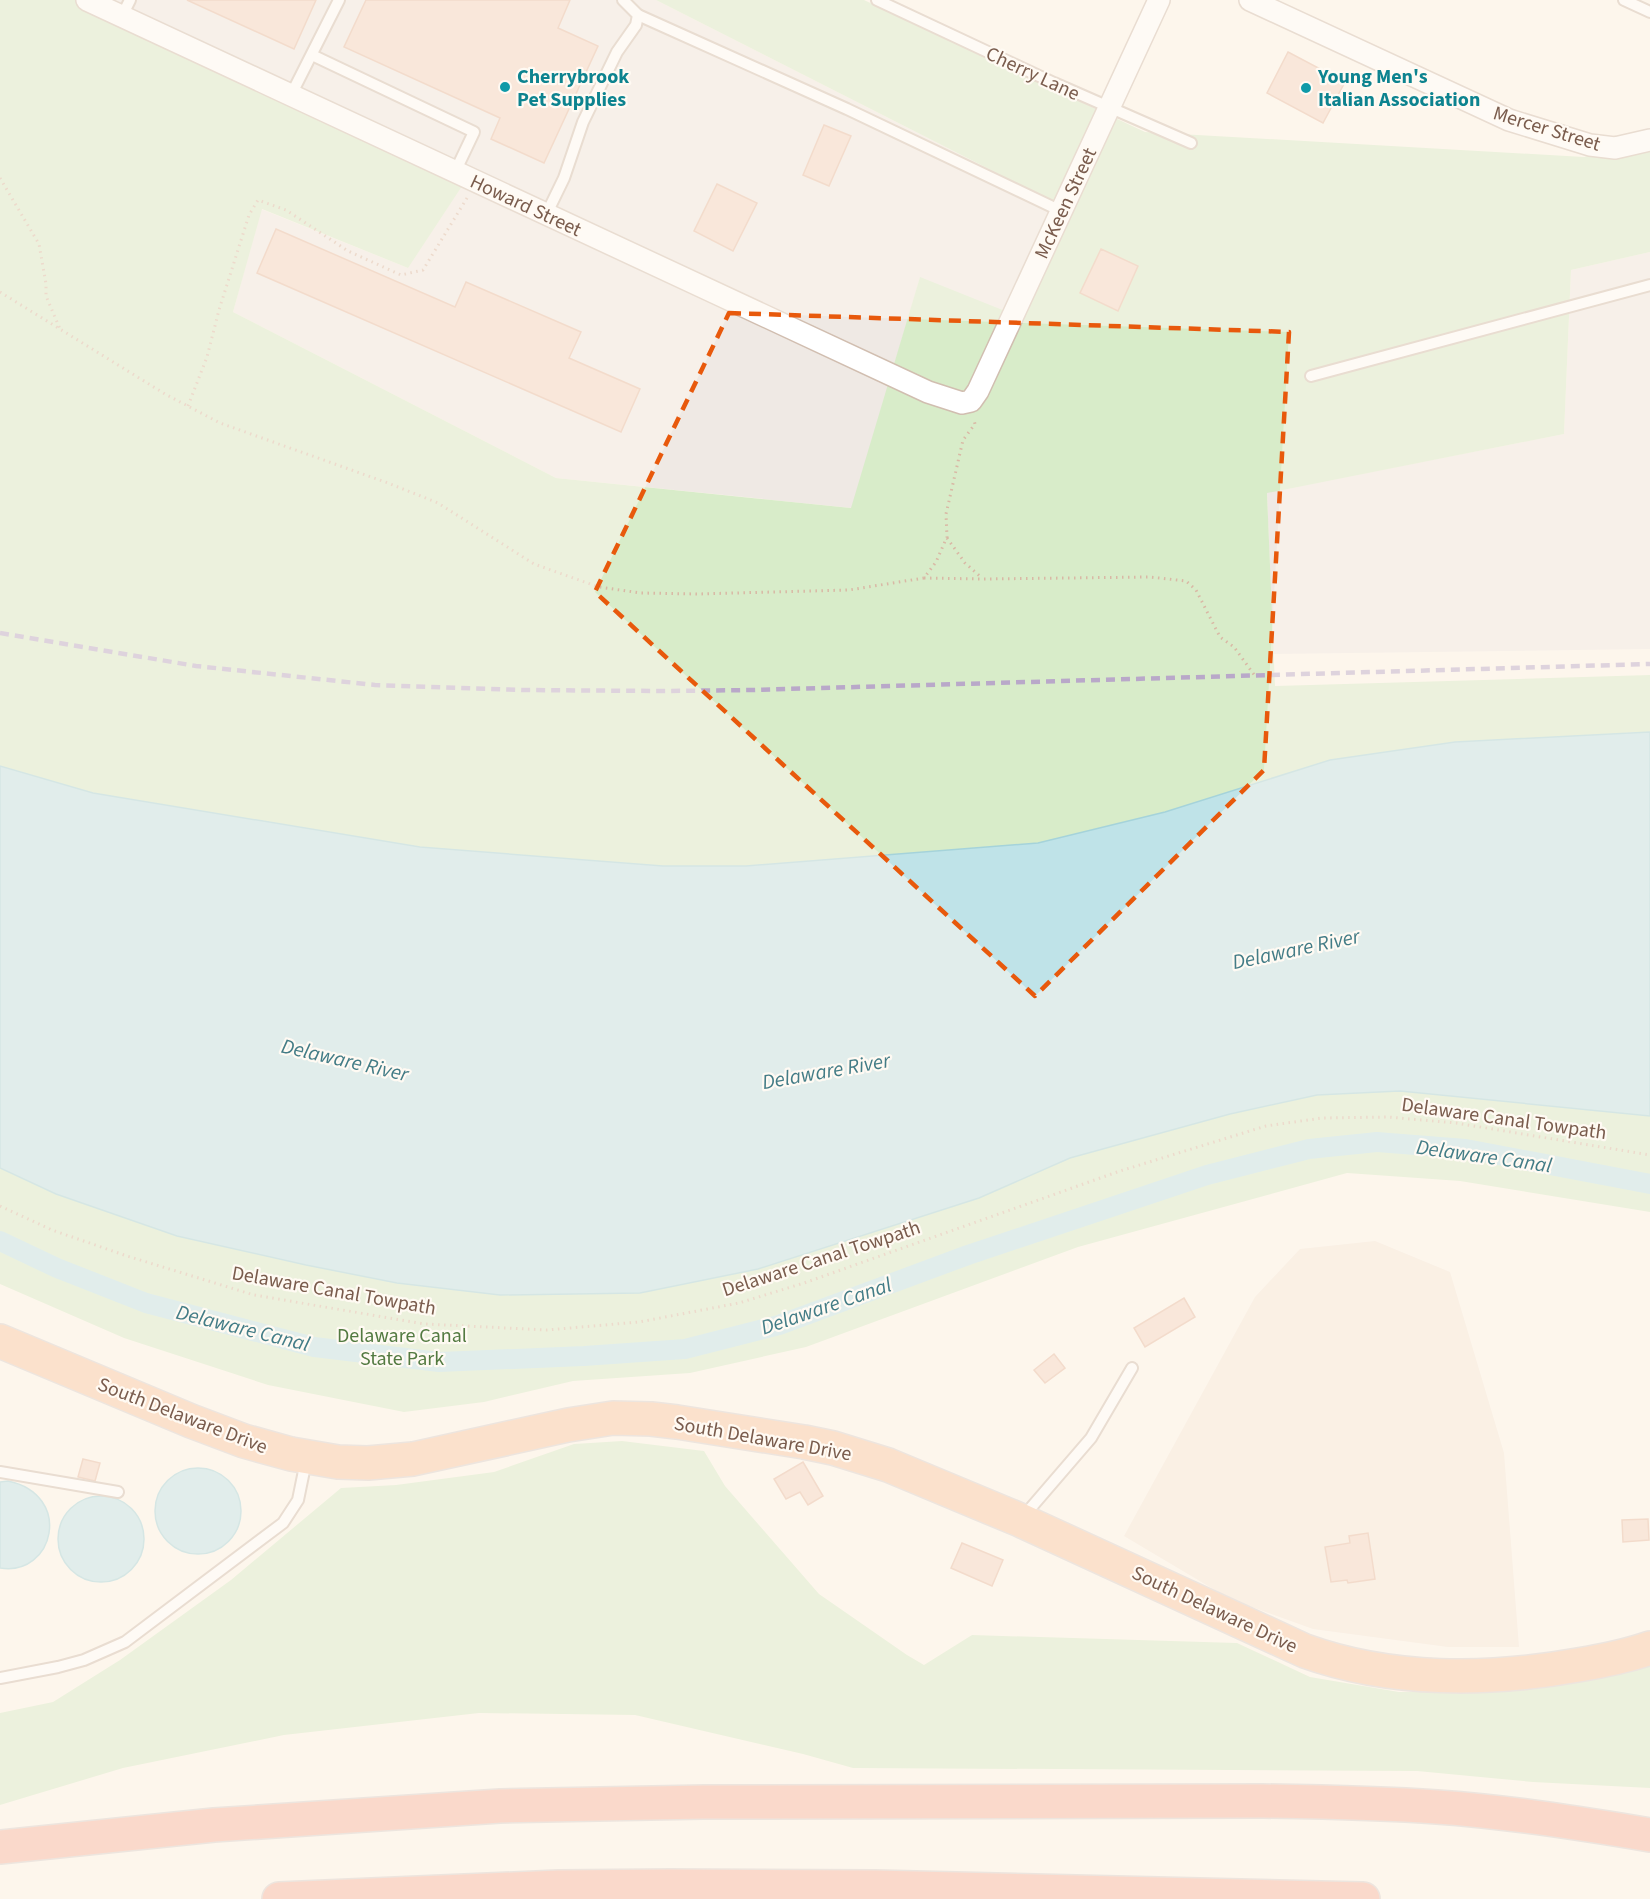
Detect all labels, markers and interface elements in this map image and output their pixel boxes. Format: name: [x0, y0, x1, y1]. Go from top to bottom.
street label: Cherry Lane: [981, 40, 1084, 108]
place label: Cherrybrook Pet Supplies: [517, 63, 629, 114]
place label: Young Men's Italian Association: [1317, 63, 1480, 114]
marker: Cherrybrook Pet Supplies: [498, 80, 512, 94]
marker: Young Men's Italian Association: [1299, 81, 1313, 95]
street label: Mercer Street: [1490, 99, 1604, 159]
street label: McKeen Street: [1028, 143, 1104, 264]
street label: Howard Street: [465, 168, 586, 244]
water label: Delaware River: [1230, 921, 1363, 977]
water label: Delaware River: [279, 1031, 412, 1089]
water label: Delaware River: [760, 1045, 893, 1097]
street label: Delaware Canal Towpath: [1400, 1091, 1608, 1147]
water label: Delaware Canal: [1414, 1132, 1555, 1180]
street label: Delaware Canal Towpath: [719, 1214, 924, 1304]
street label: Delaware Canal Towpath: [230, 1259, 438, 1323]
water label: Delaware Canal: [757, 1269, 896, 1342]
water label: Delaware Canal: [173, 1297, 314, 1359]
park label: Delaware Canal State Park: [337, 1322, 467, 1373]
street label: South Delaware Drive: [94, 1371, 272, 1461]
street label: South Delaware Drive: [672, 1410, 854, 1468]
street label: South Delaware Drive: [1127, 1559, 1302, 1661]

